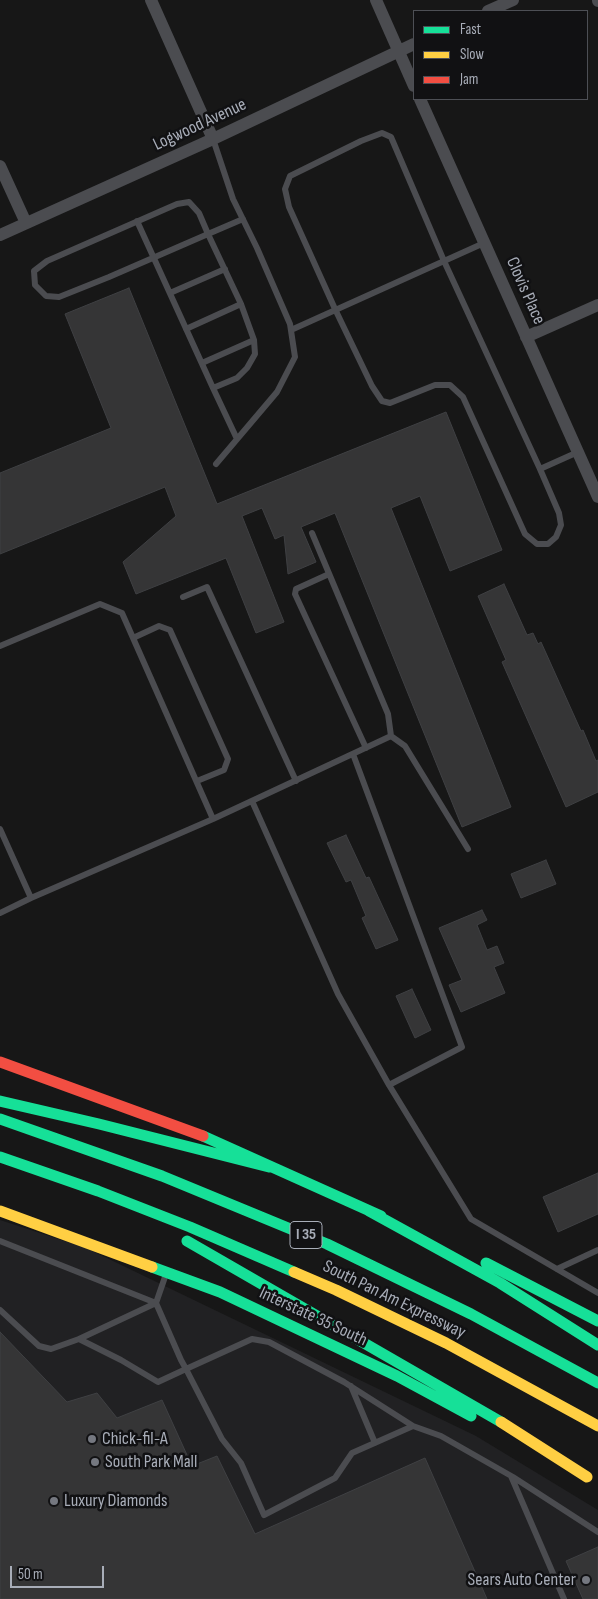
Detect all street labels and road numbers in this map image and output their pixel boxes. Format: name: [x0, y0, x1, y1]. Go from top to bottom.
street label: Logwood Avenue: [150, 94, 250, 156]
street label: Clovis Place: [501, 254, 549, 328]
road number: I 35: [290, 1222, 322, 1248]
street label: South Pan Am Expressway: [319, 1256, 469, 1344]
street label: Interstate 35 South: [256, 1283, 370, 1351]

